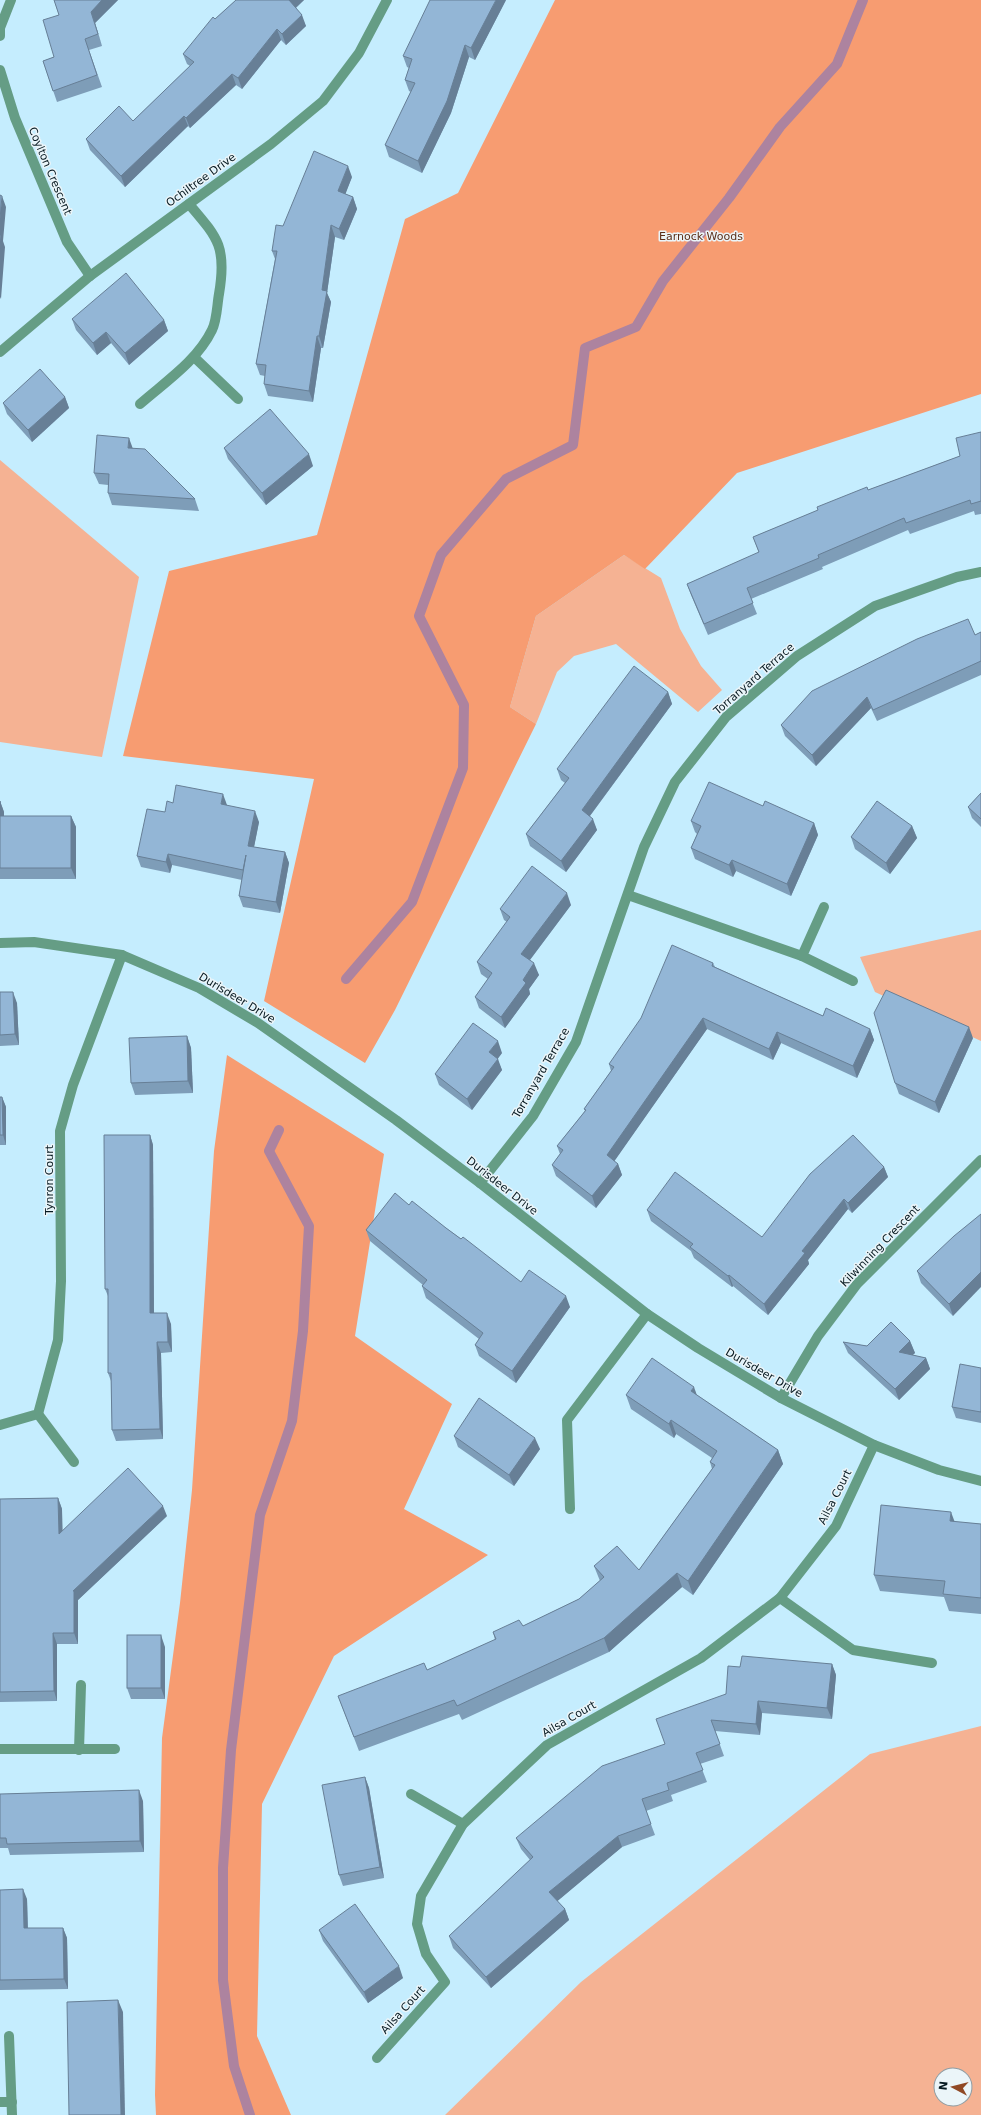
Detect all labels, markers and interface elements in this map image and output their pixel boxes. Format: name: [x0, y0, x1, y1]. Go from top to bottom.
street label: Coylton Crescent: [26, 125, 75, 217]
street label: Ochiltree Drive: [164, 150, 238, 210]
park label: Earnock Woods: [659, 230, 743, 243]
street label: Torranyard Terrace: [710, 640, 797, 718]
street label: Durisdeer Drive: [197, 970, 278, 1026]
street label: Torranyard Terrace: [509, 1025, 572, 1121]
street label: Tynron Court: [43, 1144, 56, 1216]
street label: Durisdeer Drive: [464, 1154, 540, 1218]
street label: Kilwinning Crescent: [838, 1202, 923, 1290]
street label: Durisdeer Drive: [723, 1346, 805, 1400]
street label: Ailsa Court: [816, 1467, 855, 1527]
street label: Ailsa Court: [540, 1698, 599, 1740]
street label: Ailsa Court: [378, 1983, 428, 2037]
north arrow: [933, 2067, 973, 2107]
text: N: [937, 2080, 951, 2091]

